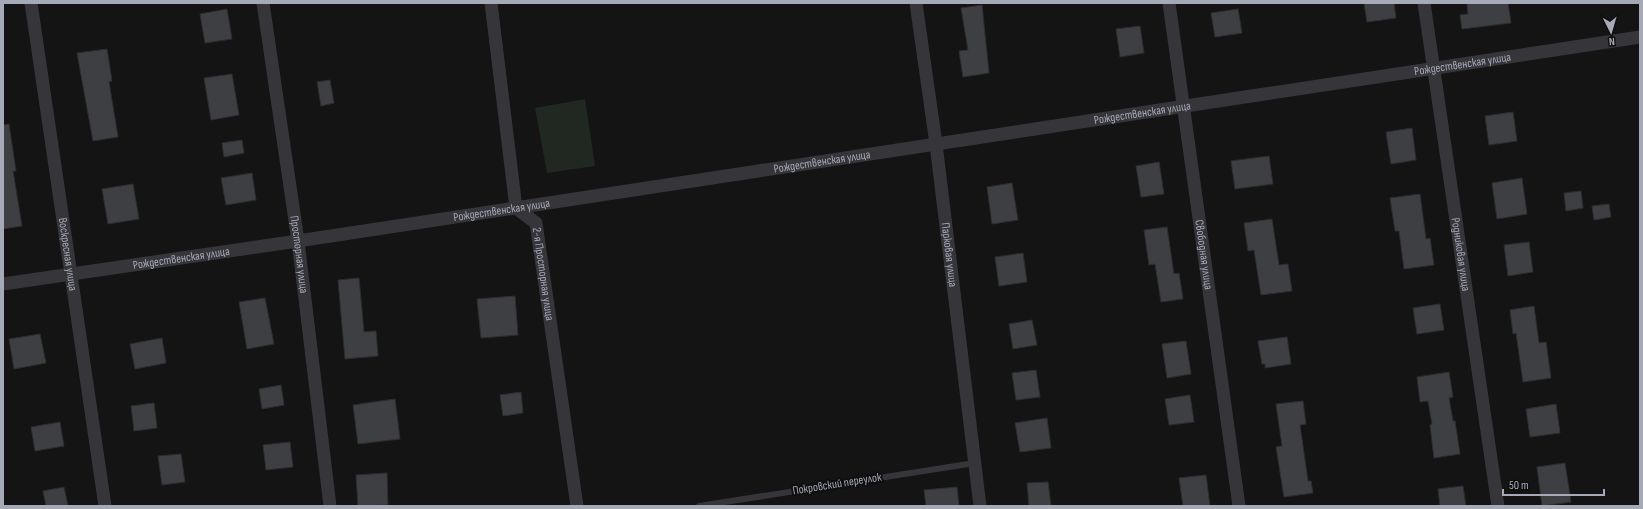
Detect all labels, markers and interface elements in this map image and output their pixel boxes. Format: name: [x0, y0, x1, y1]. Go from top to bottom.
north arrow: [1591, 12, 1631, 52]
text: N: [1608, 35, 1615, 48]
street label: Рождественская улица: [1413, 49, 1512, 79]
street label: Рождественская улица: [1093, 98, 1192, 127]
street label: Рождественская улица: [773, 147, 872, 176]
street label: Рождественская улица: [452, 195, 551, 225]
street label: Просторная улица: [287, 215, 312, 294]
street label: Родниковая улица: [1448, 216, 1474, 292]
street label: Воскресная улица: [55, 217, 81, 292]
street label: Свободная улица: [1192, 219, 1216, 291]
street label: Парковая улица: [938, 222, 961, 288]
street label: 2-я Просторная улица: [529, 226, 558, 322]
street label: Рождественская улица: [132, 244, 231, 272]
street label: Покровский переулок: [791, 469, 883, 498]
scale bar: [1503, 471, 1604, 497]
text: 50 m: [1509, 478, 1529, 493]

